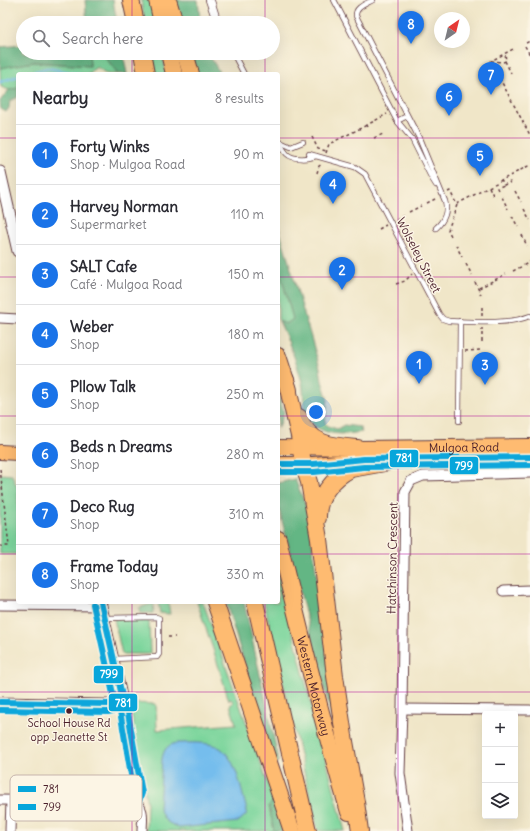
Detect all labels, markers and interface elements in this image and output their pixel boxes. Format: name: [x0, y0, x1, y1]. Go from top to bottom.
pin: 8: [398, 11, 424, 44]
north arrow: [434, 12, 470, 48]
search box: [16, 16, 280, 60]
icon: search: [30, 27, 52, 49]
text: Search here: [62, 29, 143, 48]
pin: 7: [478, 62, 504, 95]
pin: 6: [436, 83, 462, 116]
text: Nearby: [32, 87, 88, 109]
text: 8 results: [215, 90, 264, 107]
text: Forty Winks: [70, 137, 150, 156]
pin: 5: [467, 143, 493, 176]
text: 1: [42, 146, 48, 163]
text: 90 m: [233, 146, 264, 163]
text: Shop · Mulgoa Road: [70, 156, 185, 173]
pin: 4: [320, 171, 346, 204]
text: Harvey Norman: [70, 197, 178, 216]
text: 2: [41, 206, 49, 223]
text: 110 m: [231, 206, 264, 223]
street label: Wolseley Street: [394, 215, 444, 295]
text: Supermarket: [70, 216, 147, 233]
text: SALT Cafe: [70, 257, 137, 276]
pin: 2: [329, 257, 355, 290]
text: 3: [41, 266, 49, 283]
text: 150 m: [228, 266, 264, 283]
text: Café · Mulgoa Road: [70, 276, 182, 293]
text: Weber: [70, 317, 114, 336]
text: 4: [41, 326, 49, 343]
text: 180 m: [228, 326, 264, 343]
text: Shop: [70, 336, 99, 353]
pin: 1: [406, 351, 432, 384]
pin: 3: [472, 352, 498, 385]
text: Pllow Talk: [70, 377, 136, 396]
text: 5: [41, 386, 49, 403]
text: 250 m: [226, 386, 264, 403]
text: Shop: [70, 396, 99, 413]
your location: [306, 402, 326, 422]
text: Beds n Dreams: [70, 437, 172, 456]
street label: Mulgoa Road: [429, 439, 499, 455]
text: 6: [41, 446, 49, 463]
text: 280 m: [226, 446, 264, 463]
line badge: 781: [389, 449, 419, 468]
text: 781: [396, 451, 412, 465]
text: Shop: [70, 456, 99, 473]
line badge: 799: [449, 456, 479, 475]
text: 799: [455, 459, 473, 473]
text: Deco Rug: [70, 497, 135, 516]
street label: Hatchinson Crescent: [384, 502, 400, 614]
text: 7: [42, 506, 48, 523]
text: 310 m: [229, 506, 264, 523]
text: Shop: [70, 516, 99, 533]
text: Frame Today: [70, 557, 158, 576]
text: 8: [41, 566, 49, 583]
text: 330 m: [226, 566, 264, 583]
text: Shop: [70, 576, 99, 593]
street label: Western Motorway: [294, 634, 334, 737]
line badge: 799: [93, 665, 124, 684]
text: 799: [100, 667, 118, 681]
line badge: 781: [108, 693, 138, 712]
text: 781: [115, 696, 131, 710]
marker: School House Rd opp Jeanette St: [64, 706, 74, 716]
map controls: [482, 711, 518, 819]
button: +: [482, 711, 518, 747]
place label: School House Rd opp Jeanette St: [28, 716, 111, 744]
button: −: [482, 747, 518, 783]
legend: [10, 775, 142, 821]
text: 781: [43, 782, 59, 796]
button: layers: [482, 783, 518, 819]
text: 799: [43, 800, 61, 814]

